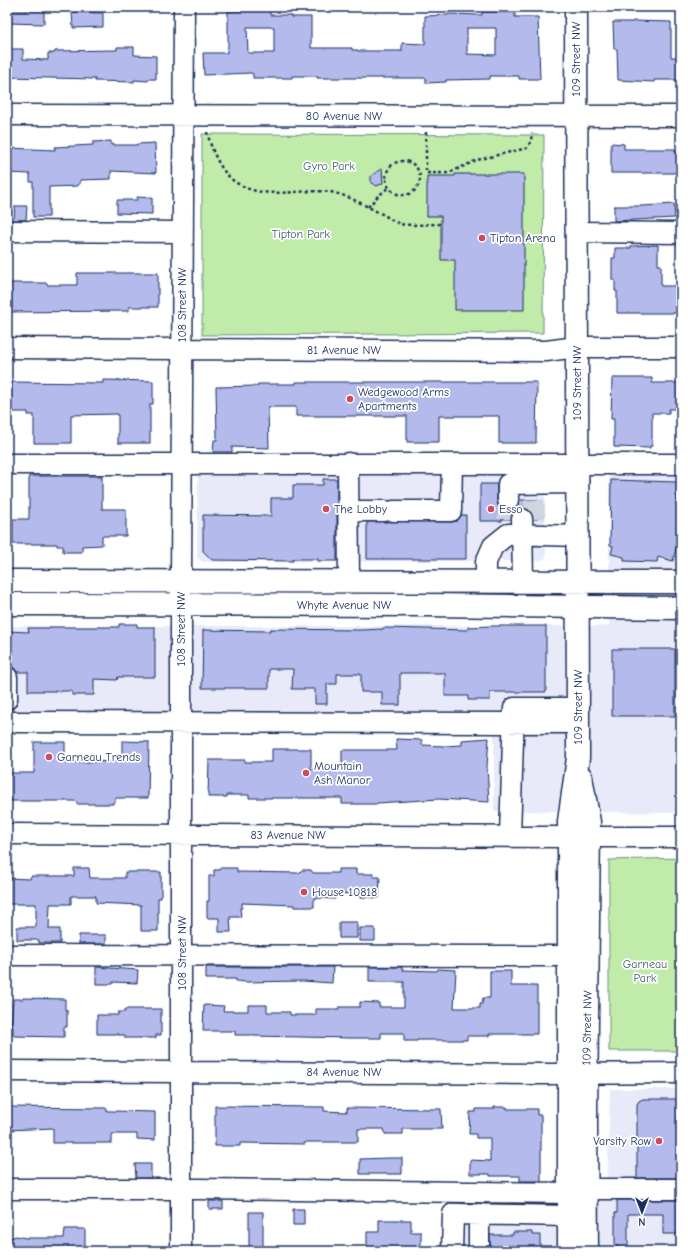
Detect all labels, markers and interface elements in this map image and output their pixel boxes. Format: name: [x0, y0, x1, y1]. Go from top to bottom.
street label: 109 Street NW: [569, 21, 583, 96]
street label: 80 Avenue NW: [306, 109, 383, 123]
park label: Gyro Park: [303, 159, 355, 173]
park label: Tipton Park: [272, 227, 330, 241]
place label: Tipton Arena: [490, 231, 556, 245]
marker: Tipton Arena: [477, 233, 487, 243]
street label: 108 Street NW: [175, 267, 189, 342]
street label: 81 Avenue NW: [307, 343, 381, 357]
street label: 109 Street NW: [570, 345, 584, 420]
place label: Wedgewood Arms Apartments: [358, 385, 449, 413]
marker: Wedgewood Arms Apartments: [345, 394, 355, 404]
place label: The Lobby: [334, 502, 388, 516]
place label: Esso: [499, 502, 523, 516]
marker: The Lobby: [321, 504, 331, 514]
marker: Esso: [486, 504, 496, 514]
street label: 108 Street NW: [174, 591, 188, 666]
street label: Whyte Avenue NW: [297, 598, 392, 612]
street label: 109 Street NW: [571, 669, 585, 744]
place label: Garneau Trends: [57, 750, 140, 764]
marker: Garneau Trends: [44, 752, 54, 762]
place label: Mountain Ash Manor: [314, 759, 371, 787]
marker: Mountain Ash Manor: [301, 768, 311, 778]
street label: 83 Avenue NW: [250, 828, 326, 842]
place label: House 10818: [312, 885, 377, 899]
marker: House 10818: [299, 887, 309, 897]
street label: 108 Street NW: [175, 915, 189, 990]
park label: Garneau Park: [623, 957, 667, 985]
street label: 109 Street NW: [579, 990, 595, 1066]
street label: 84 Avenue NW: [307, 1065, 382, 1079]
place label: Varsity Row: [593, 1134, 652, 1148]
marker: Varsity Row: [654, 1136, 664, 1146]
north arrow: [622, 1192, 662, 1232]
text: N: [638, 1215, 646, 1228]

